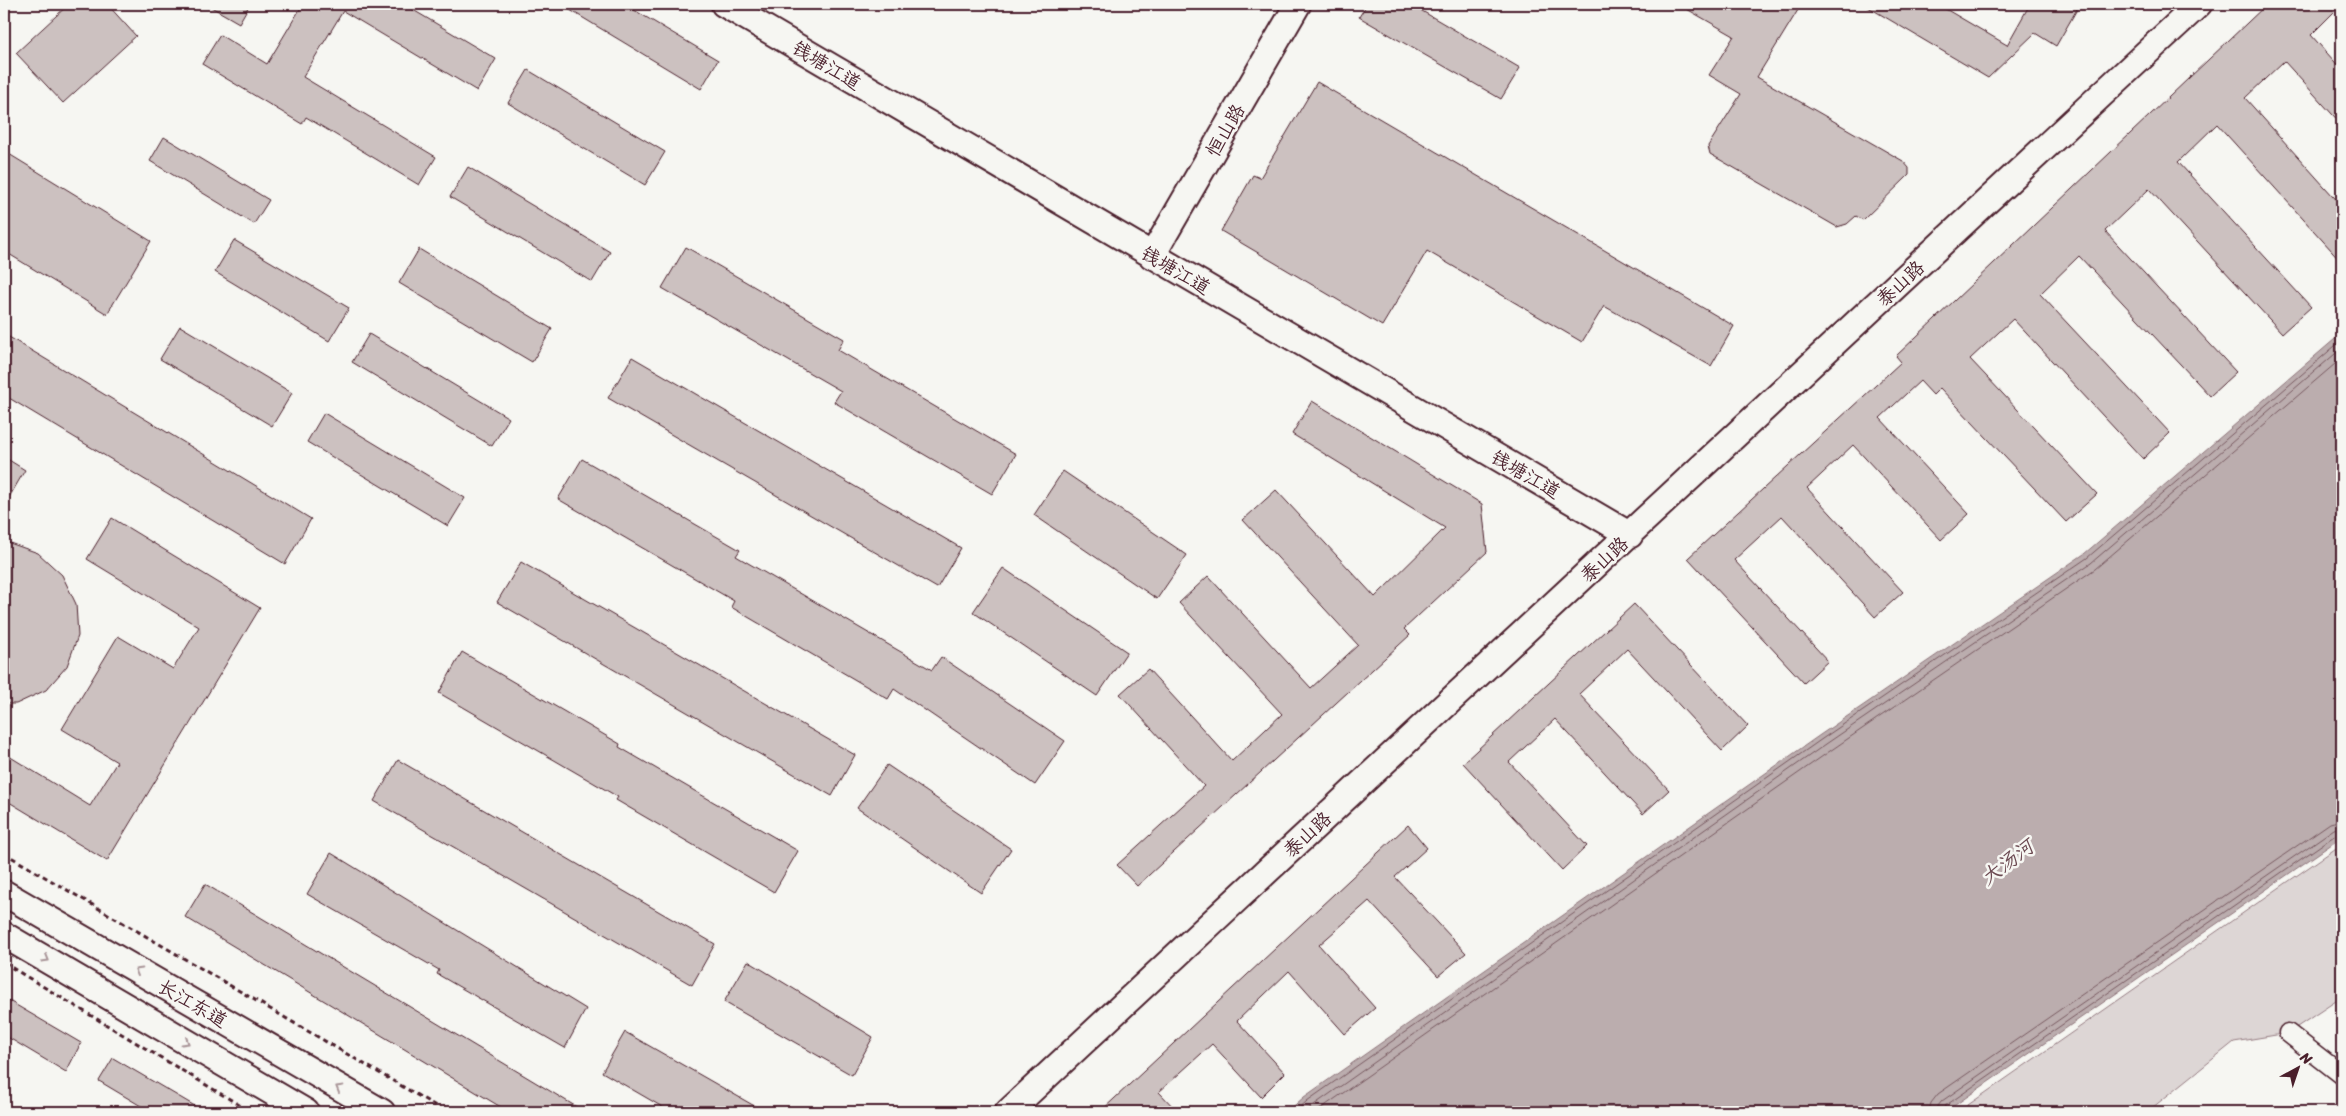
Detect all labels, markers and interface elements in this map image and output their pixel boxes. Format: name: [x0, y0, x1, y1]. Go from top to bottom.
street label: 钱塘江道: [786, 32, 868, 99]
street label: 恒山路: [1197, 97, 1254, 163]
street label: 钱塘江道: [1135, 237, 1217, 304]
street label: 泰山路: [1868, 252, 1932, 315]
street label: 钱塘江道: [1485, 441, 1567, 508]
street label: 泰山路: [1572, 528, 1636, 591]
street label: 泰山路: [1275, 803, 1339, 866]
water label: 大汤河: [1973, 829, 2044, 894]
one-way arrow: [40, 953, 49, 963]
one-way arrow: [135, 968, 144, 978]
street label: 长江东道: [152, 970, 234, 1037]
one-way arrow: [180, 1035, 189, 1045]
north arrow: [2274, 1044, 2324, 1094]
text: N: [2294, 1045, 2318, 1071]
one-way arrow: [336, 1084, 345, 1094]

